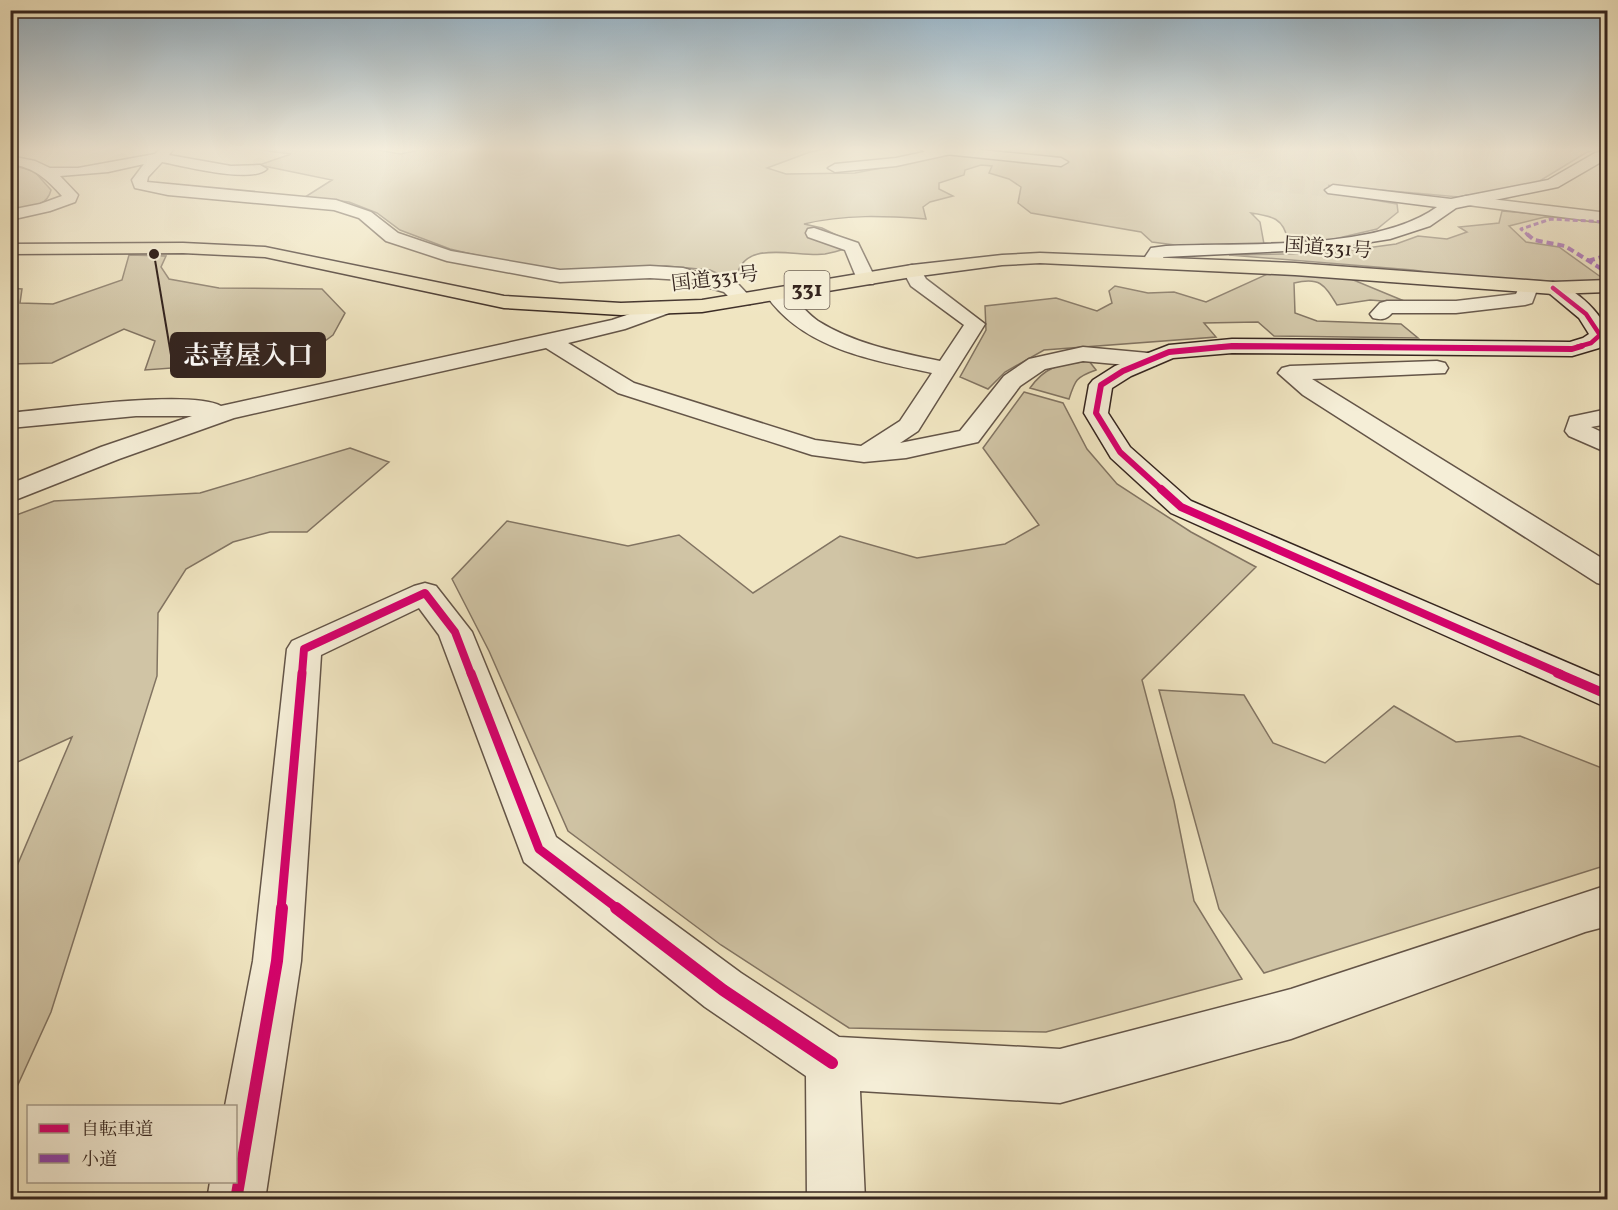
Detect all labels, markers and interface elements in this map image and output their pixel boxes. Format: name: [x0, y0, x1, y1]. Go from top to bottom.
street label: 国道331号: [1283, 232, 1373, 266]
street label: 国道331号: [670, 261, 760, 299]
road number: 331: [784, 271, 830, 309]
callout: 志喜屋入口: [171, 333, 325, 377]
text: 志喜屋入口: [183, 339, 313, 375]
legend: [27, 1105, 237, 1183]
text: 自転車道: [81, 1118, 153, 1143]
text: 小道: [81, 1148, 117, 1173]

